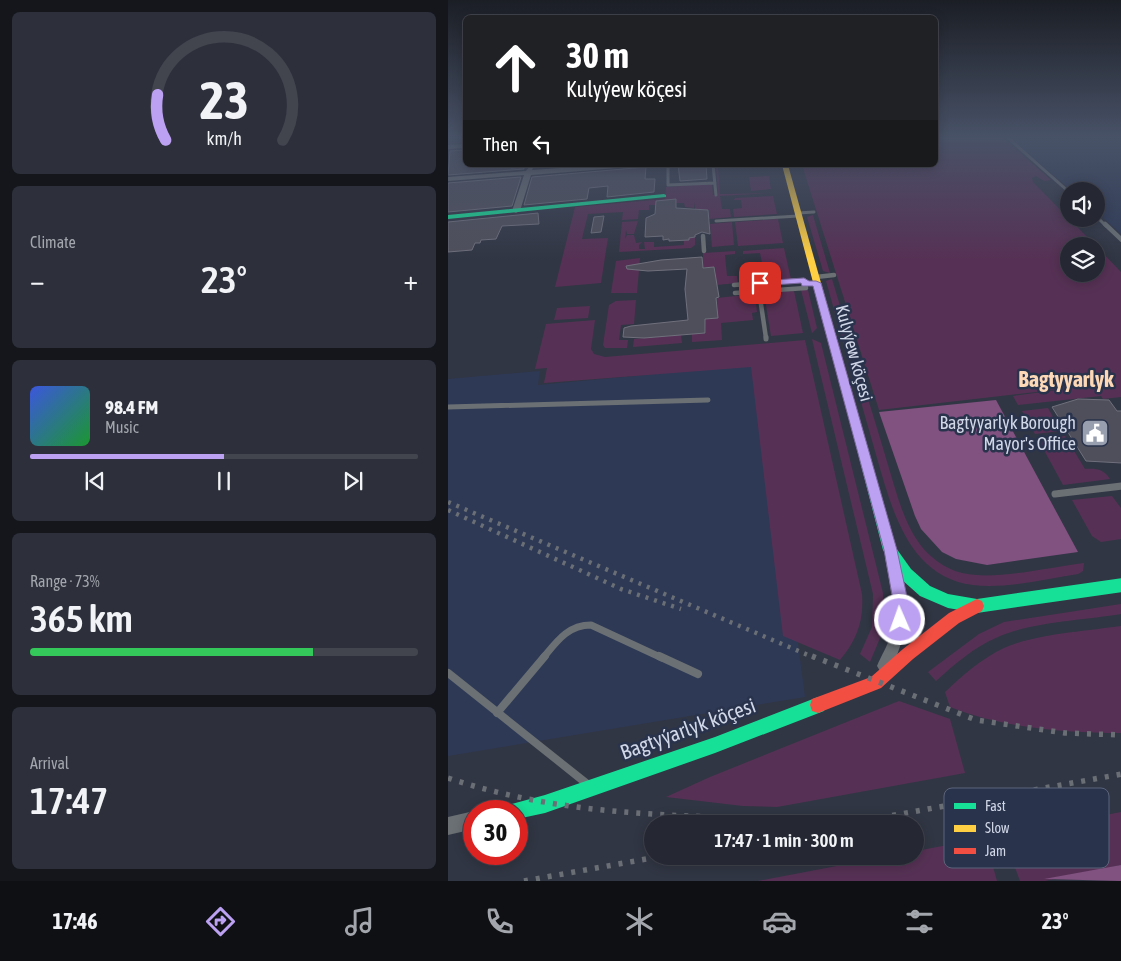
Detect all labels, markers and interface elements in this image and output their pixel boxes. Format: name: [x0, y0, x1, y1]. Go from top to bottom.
icon: ahead: [483, 35, 548, 100]
text: 30 m: [566, 35, 629, 75]
text: 23: [200, 70, 248, 130]
text: Kulyýew köçesi: [566, 76, 687, 102]
text: km/h: [206, 128, 242, 149]
icon: left: [528, 130, 556, 158]
text: Then: [483, 133, 518, 155]
map controls: [1060, 182, 1105, 282]
button: sound: [1060, 182, 1105, 227]
text: Climate: [30, 233, 76, 251]
button: layers: [1060, 237, 1105, 282]
text: 23°: [201, 258, 247, 301]
pin: [739, 262, 781, 304]
text: −: [30, 264, 45, 296]
text: +: [403, 264, 418, 296]
icon: arrive: [746, 269, 774, 297]
street label: Kulyýew köçesi: [832, 302, 877, 403]
district label: Bagtyyarlyk: [1018, 366, 1114, 392]
text: 98.4 FM: [105, 396, 158, 418]
place label: Bagtyyarlyk Borough Mayor's Office: [940, 412, 1076, 454]
text: Music: [105, 418, 139, 436]
public building icon: Bagtyyarlyk Borough Mayor's Office: [1080, 418, 1110, 448]
icon: previous: [81, 467, 109, 495]
icon: pause: [210, 467, 238, 495]
icon: next: [339, 467, 367, 495]
text: Range · 73%: [30, 572, 100, 590]
position arrow: [873, 593, 925, 645]
text: 365 km: [30, 597, 133, 640]
street label: Bagtyýarlyk köçesi: [617, 692, 759, 764]
text: Arrival: [30, 754, 69, 772]
text: 17:47: [30, 779, 108, 822]
legend: [944, 788, 1109, 868]
text: Fast: [985, 798, 1006, 814]
speed limit sign: 30: [463, 800, 528, 865]
text: Slow: [985, 820, 1010, 836]
text: 17:47 · 1 min · 300 m: [714, 829, 854, 851]
text: Jam: [985, 843, 1006, 859]
icon: directions: [203, 904, 238, 939]
icon: music: [342, 904, 377, 939]
icon: phone: [482, 904, 517, 939]
icon: climate: [622, 904, 657, 939]
icon: car: [762, 904, 797, 939]
icon: filters: [902, 904, 937, 939]
text: 17:46: [52, 908, 98, 934]
text: 23°: [1042, 908, 1068, 934]

